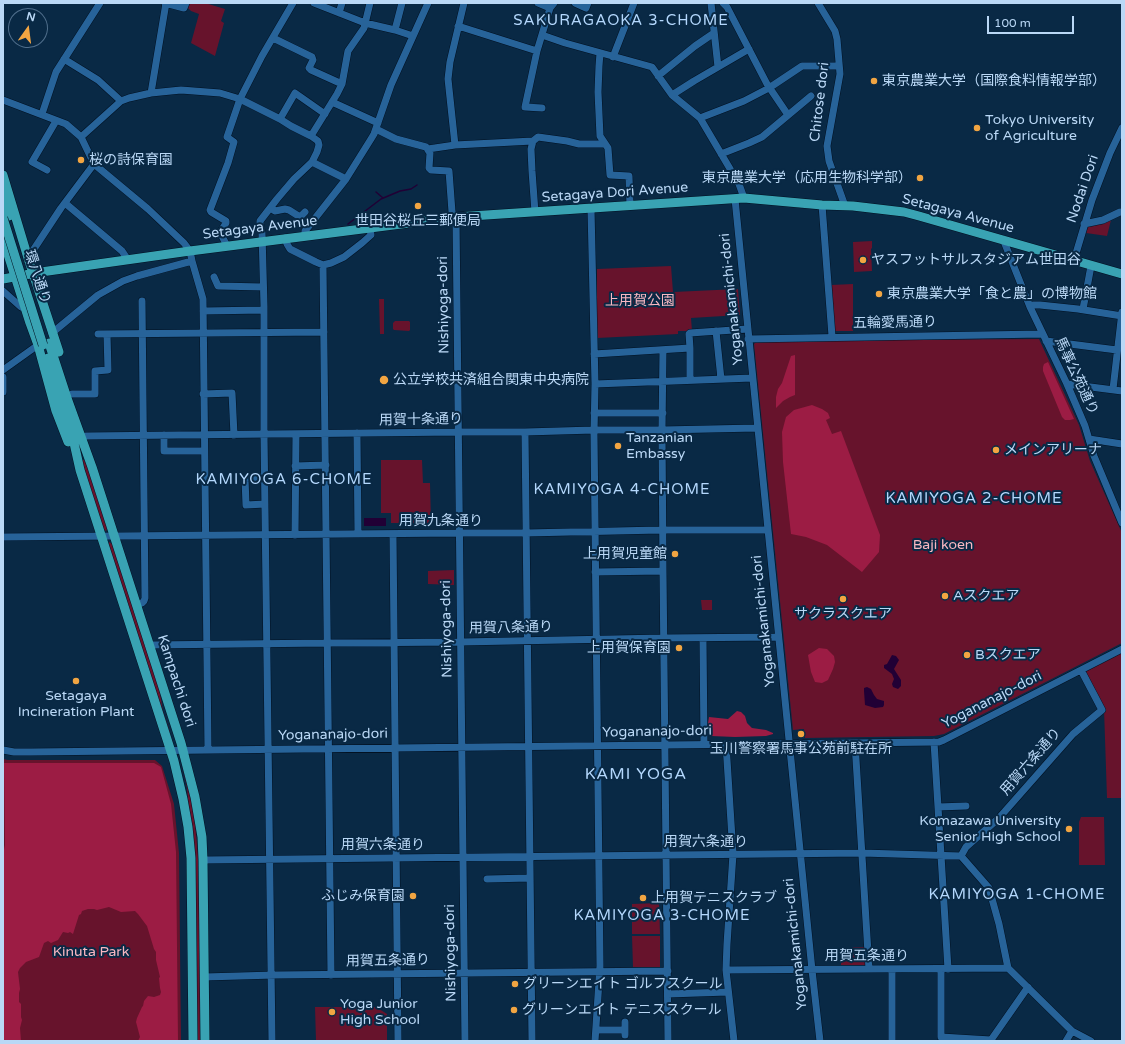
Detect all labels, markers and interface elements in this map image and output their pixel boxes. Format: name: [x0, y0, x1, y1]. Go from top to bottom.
north arrow: [8, 8, 48, 48]
scale bar: [989, 8, 1076, 34]
text: N: [25, 9, 37, 24]
district label: SAKURAGAOKA 3-CHOME: [513, 12, 729, 30]
text: 100 m: [994, 16, 1031, 30]
street label: Chitose dori: [807, 61, 833, 143]
place label: 東京農業大学（国際食料情報学部）: [882, 73, 1106, 89]
marker: 東京農業大学（国際食料情報学部）: [869, 76, 879, 86]
place label: Tokyo University of Agriculture: [985, 112, 1094, 144]
marker: Tokyo University of Agriculture: [972, 123, 982, 133]
place label: 桜の詩保育園: [89, 152, 173, 168]
street label: Nodai Dori: [1064, 153, 1102, 225]
marker: 桜の詩保育園: [76, 155, 86, 165]
place label: 東京農業大学（応用生物科学部）: [702, 170, 912, 186]
marker: 東京農業大学（応用生物科学部）: [915, 173, 925, 183]
street label: Setagaya Dori Avenue: [541, 180, 689, 206]
street label: Setagaya Avenue: [900, 191, 1016, 237]
marker: 世田谷桜丘三郵便局: [413, 201, 423, 211]
street label: Setagaya Avenue: [202, 213, 318, 243]
place label: 世田谷桜丘三郵便局: [355, 213, 481, 229]
street label: Yoganakamichi-dori: [717, 232, 747, 366]
street label: 環八通り: [20, 248, 54, 306]
place label: ヤスフットサルスタジアム世田谷: [871, 252, 1081, 268]
marker: ヤスフットサルスタジアム世田谷: [858, 255, 868, 265]
street label: Nishiyoga-dori: [435, 256, 453, 354]
place label: 東京農業大学「食と農」の博物館: [887, 286, 1097, 302]
marker: 東京農業大学「食と農」の博物館: [874, 289, 884, 299]
park label: 上用賀公園: [605, 293, 675, 309]
street label: 五輪愛馬通り: [853, 314, 937, 332]
street label: 馬事公苑通り: [1051, 334, 1101, 418]
place label: 公立学校共済組合関東中央病院: [393, 372, 589, 388]
marker: 公立学校共済組合関東中央病院: [378, 374, 390, 386]
street label: 用賀十条通り: [379, 411, 463, 429]
place label: Tanzanian Embassy: [626, 430, 693, 462]
marker: Tanzanian Embassy: [613, 441, 623, 451]
place label: メインアリーナ: [1004, 442, 1102, 458]
marker: メインアリーナ: [991, 445, 1001, 455]
district label: KAMIYOGA 6-CHOME: [196, 471, 372, 489]
district label: KAMIYOGA 4-CHOME: [533, 481, 711, 499]
district label: KAMIYOGA 2-CHOME: [886, 490, 1062, 508]
street label: 用賀九条通り: [399, 513, 483, 529]
park label: Baji koen: [913, 537, 973, 553]
place label: 上用賀児童館: [583, 546, 667, 562]
marker: 上用賀児童館: [670, 549, 680, 559]
street label: Yoganakamichi-dori: [749, 554, 779, 688]
street label: Nishiyoga-dori: [438, 580, 456, 678]
place label: Aスクエア: [953, 588, 1019, 604]
marker: Aスクエア: [940, 591, 950, 601]
marker: サクラスクエア: [838, 594, 848, 604]
place label: サクラスクエア: [794, 606, 892, 622]
street label: 用賀八条通り: [469, 619, 553, 637]
street label: Kampachi dori: [153, 633, 199, 729]
place label: 上用賀保育園: [587, 640, 671, 656]
marker: 上用賀保育園: [674, 643, 684, 653]
place label: Bスクエア: [975, 647, 1041, 663]
marker: Bスクエア: [962, 650, 972, 660]
street label: Yogananajo-dori: [939, 668, 1045, 732]
marker: Setagaya Incineration Plant: [71, 676, 81, 686]
place label: Setagaya Incineration Plant: [18, 688, 134, 720]
street label: Yogananajo-dori: [602, 723, 712, 741]
street label: 用賀六条通り: [997, 725, 1065, 799]
street label: Yogananajo-dori: [278, 726, 388, 744]
marker: 玉川警察署馬事公苑前駐在所: [796, 729, 806, 739]
place label: 玉川警察署馬事公苑前駐在所: [710, 741, 892, 757]
district label: KAMI YOGA: [585, 765, 687, 785]
place label: Komazawa University Senior High School: [919, 813, 1061, 846]
marker: Komazawa University Senior High School: [1064, 824, 1074, 834]
street label: 用賀六条通り: [664, 834, 748, 850]
street label: 用賀六条通り: [341, 837, 425, 853]
street label: Yoganakamichi-dori: [781, 877, 811, 1011]
district label: KAMIYOGA 1-CHOME: [929, 886, 1105, 904]
place label: ふじみ保育園: [321, 888, 405, 904]
place label: 上用賀テニスクラブ: [651, 890, 777, 906]
marker: ふじみ保育園: [408, 891, 418, 901]
marker: 上用賀テニスクラブ: [638, 893, 648, 903]
street label: Nishiyoga-dori: [442, 904, 460, 1002]
district label: KAMIYOGA 3-CHOME: [574, 907, 750, 925]
park label: Kinuta Park: [53, 944, 129, 960]
street label: 用賀五条通り: [825, 948, 909, 964]
street label: 用賀五条通り: [346, 952, 430, 970]
place label: グリーンエイト ゴルフスクール: [523, 976, 723, 992]
marker: グリーンエイト ゴルフスクール: [510, 979, 520, 989]
place label: Yoga Junior High School: [340, 996, 420, 1028]
place label: グリーンエイト テニススクール: [522, 1002, 722, 1018]
marker: グリーンエイト テニススクール: [509, 1005, 519, 1015]
marker: Yoga Junior High School: [327, 1007, 337, 1017]

